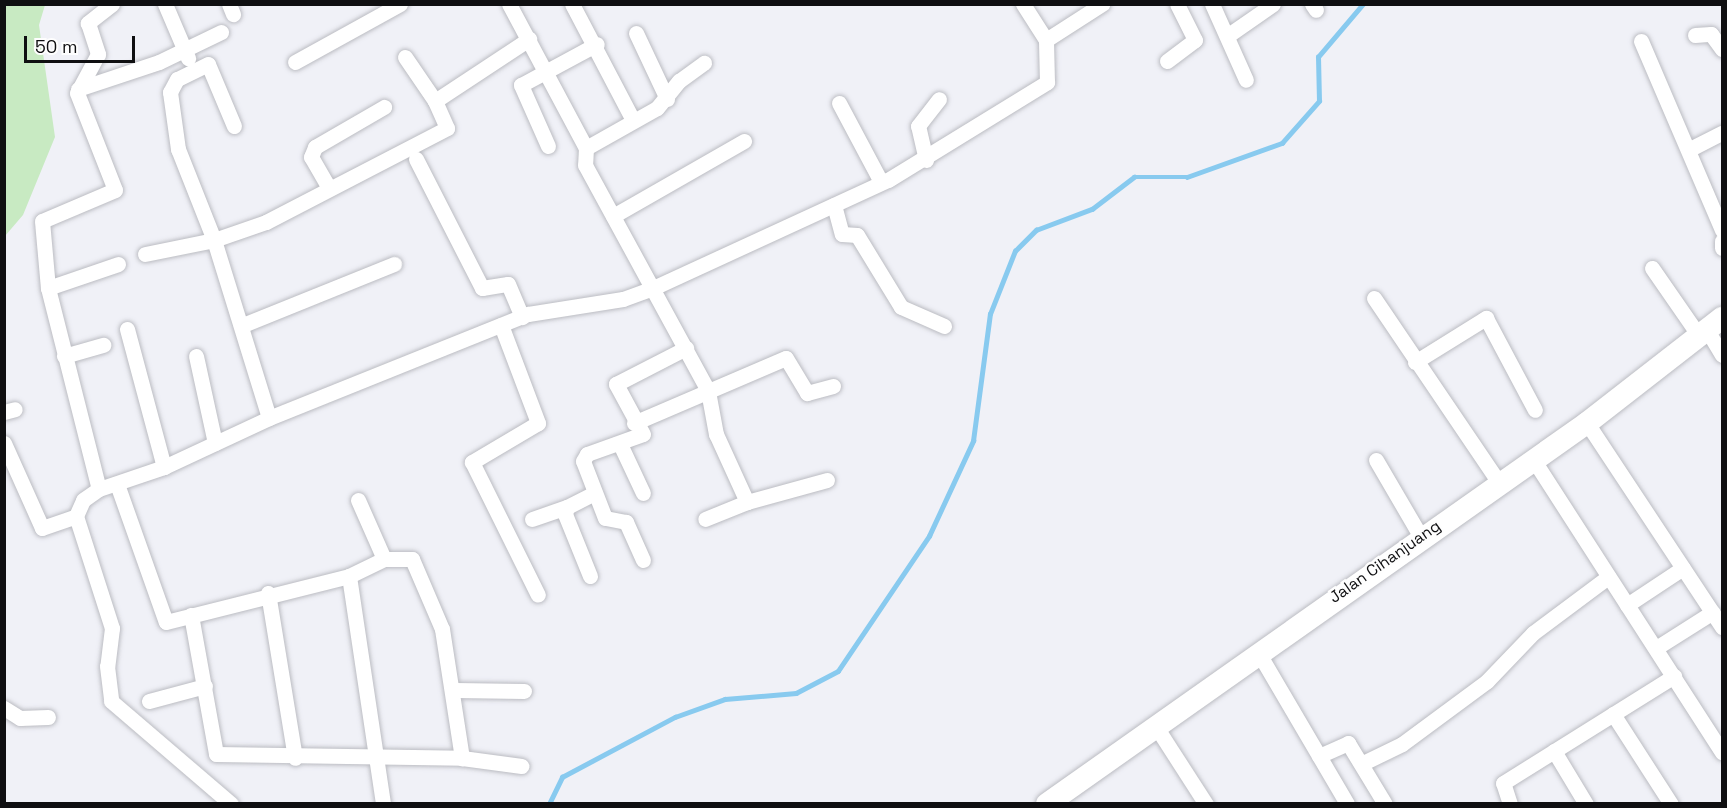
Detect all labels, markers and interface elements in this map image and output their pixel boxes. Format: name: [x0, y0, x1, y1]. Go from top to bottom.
scale bar: [27, 24, 138, 62]
text: 50 m: [35, 35, 77, 58]
street label: Jalan Cihanjuang: [1326, 516, 1444, 608]

